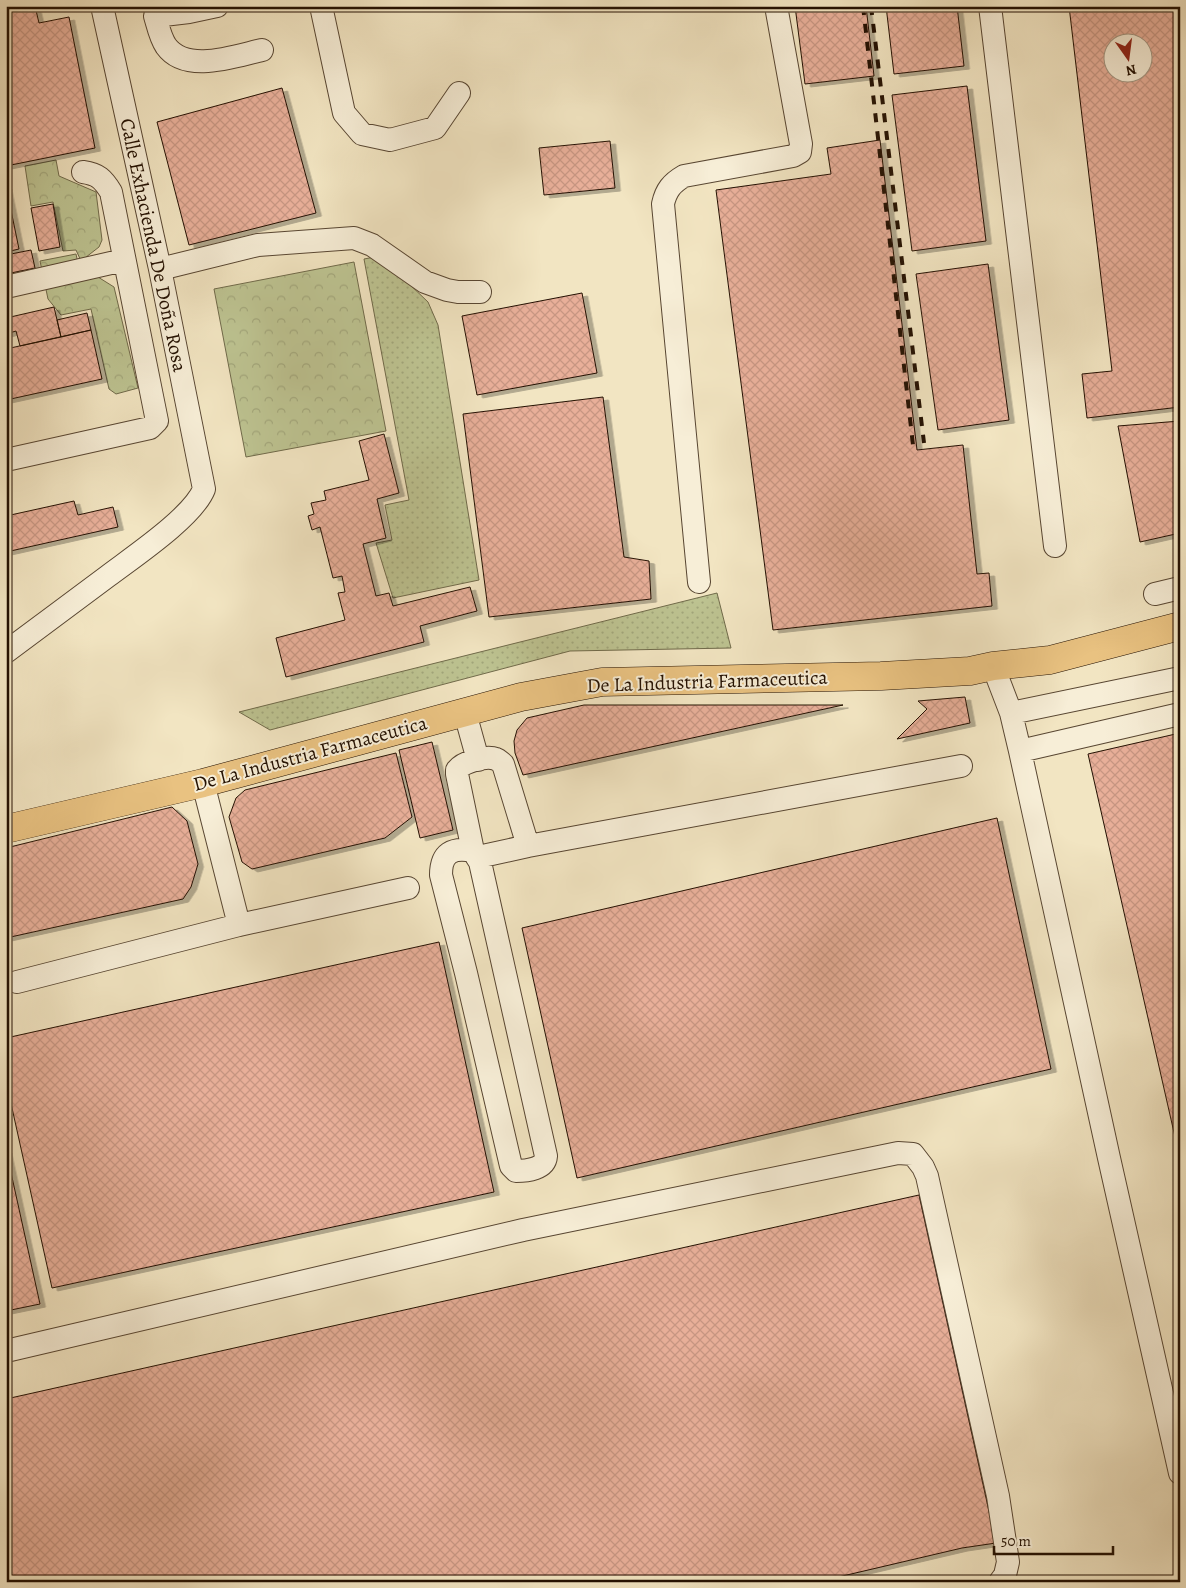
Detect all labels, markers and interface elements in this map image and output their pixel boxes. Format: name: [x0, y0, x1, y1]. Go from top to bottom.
north arrow: [1104, 32, 1154, 82]
text: N: [1124, 60, 1138, 81]
street label: Calle Exhacienda De Doña Rosa: [113, 116, 194, 375]
street label: De La Industria Farmaceutica: [586, 664, 829, 699]
street label: De La Industria Farmaceutica: [190, 709, 431, 798]
scale bar: [994, 1523, 1112, 1555]
text: 50 m: [1001, 1531, 1031, 1551]

